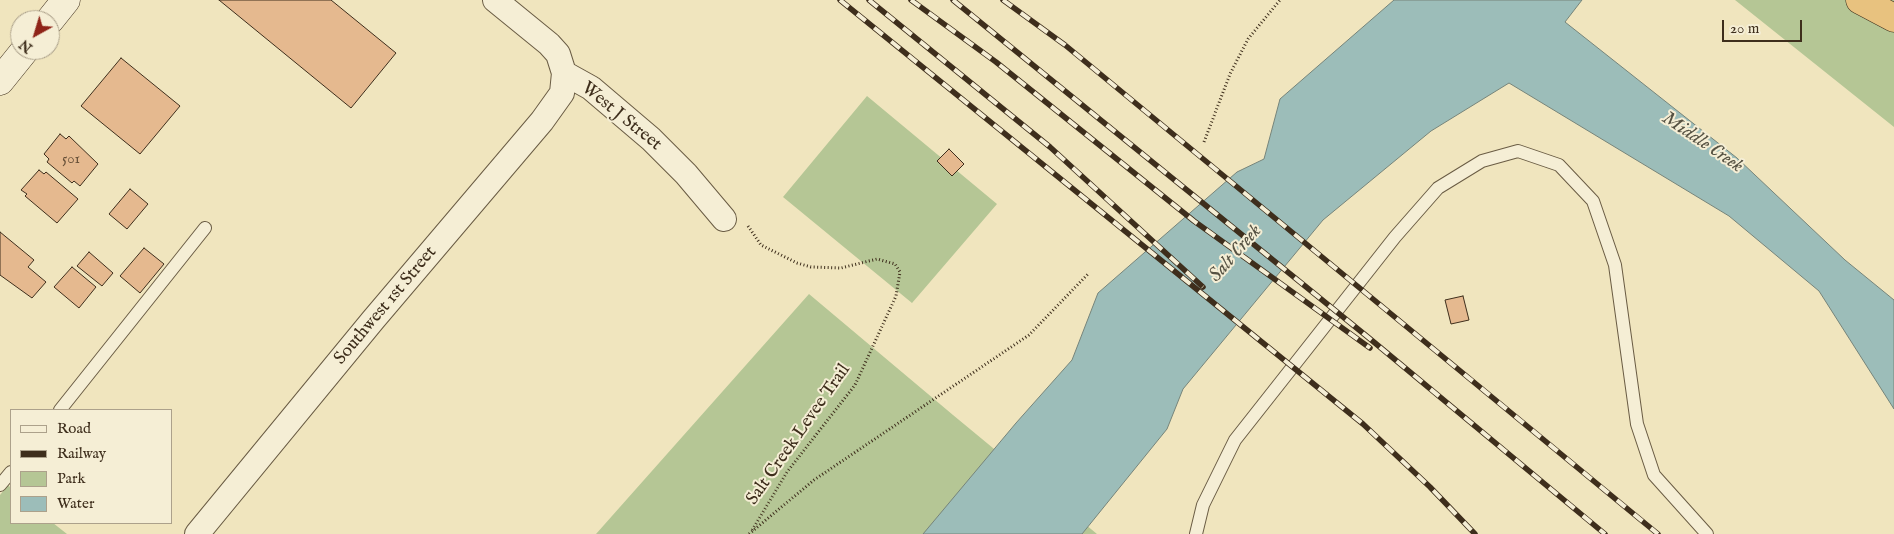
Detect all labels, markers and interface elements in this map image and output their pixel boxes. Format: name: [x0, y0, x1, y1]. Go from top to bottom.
north arrow: [10, 10, 60, 60]
scale bar: [1724, 10, 1804, 42]
text: 20 m: [1730, 19, 1759, 38]
text: N: [16, 35, 37, 57]
street label: West J Street: [577, 78, 665, 156]
water label: Middle Creek: [1657, 108, 1747, 178]
house number: 501: [62, 151, 80, 169]
water label: Salt Creek: [1205, 221, 1267, 287]
street label: Southwest 1st Street: [330, 242, 442, 370]
street label: Salt Creek Levee Trail: [742, 360, 856, 510]
legend: [10, 409, 172, 524]
text: Road: [57, 419, 91, 438]
text: Railway: [57, 444, 106, 463]
text: Park: [57, 469, 86, 488]
text: Water: [57, 494, 94, 513]

